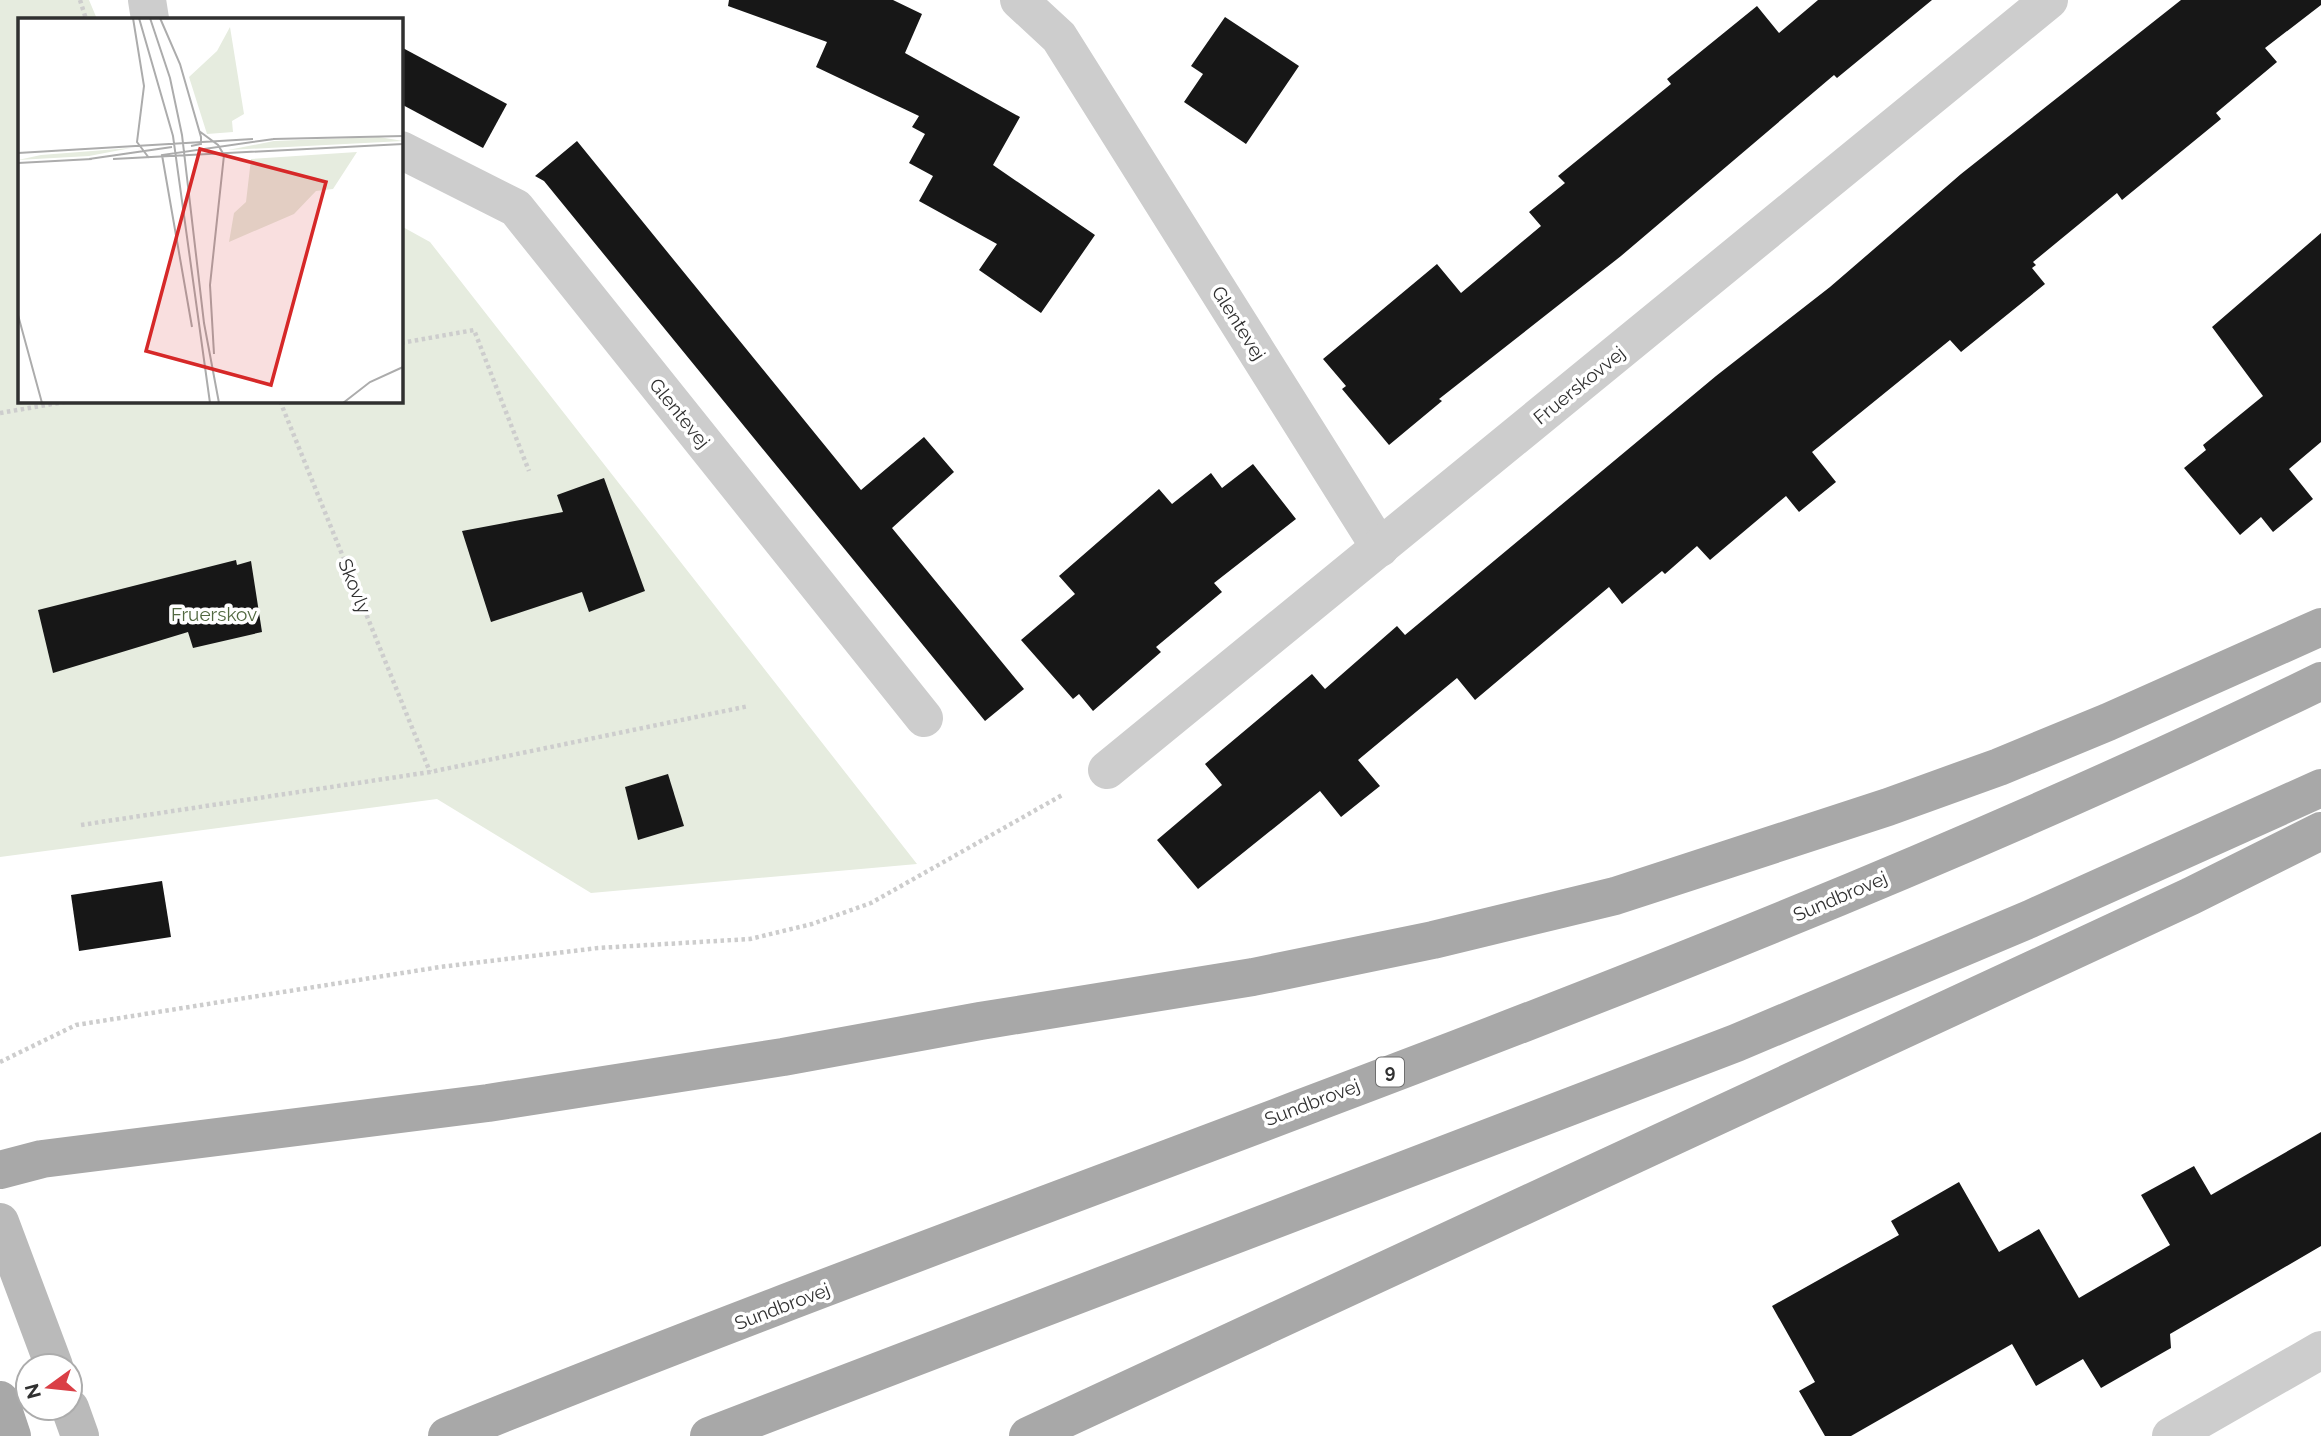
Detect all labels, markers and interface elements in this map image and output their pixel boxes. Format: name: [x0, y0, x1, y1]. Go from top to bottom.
inset map: [18, 18, 402, 402]
street label: Glentevej: [1208, 282, 1270, 364]
street label: Fruerskovvej: [1529, 341, 1629, 429]
street label: Glentevej: [645, 374, 715, 452]
street label: Skovly: [334, 555, 376, 617]
park label: Fruerskov: [171, 603, 257, 625]
street label: Sundbrovej: [1790, 866, 1890, 926]
road number: 9: [1376, 1058, 1404, 1086]
street label: Sundbrovej: [1261, 1074, 1363, 1130]
street label: Sundbrovej: [731, 1278, 833, 1334]
north arrow: [14, 1352, 84, 1422]
text: N: [20, 1382, 45, 1401]

